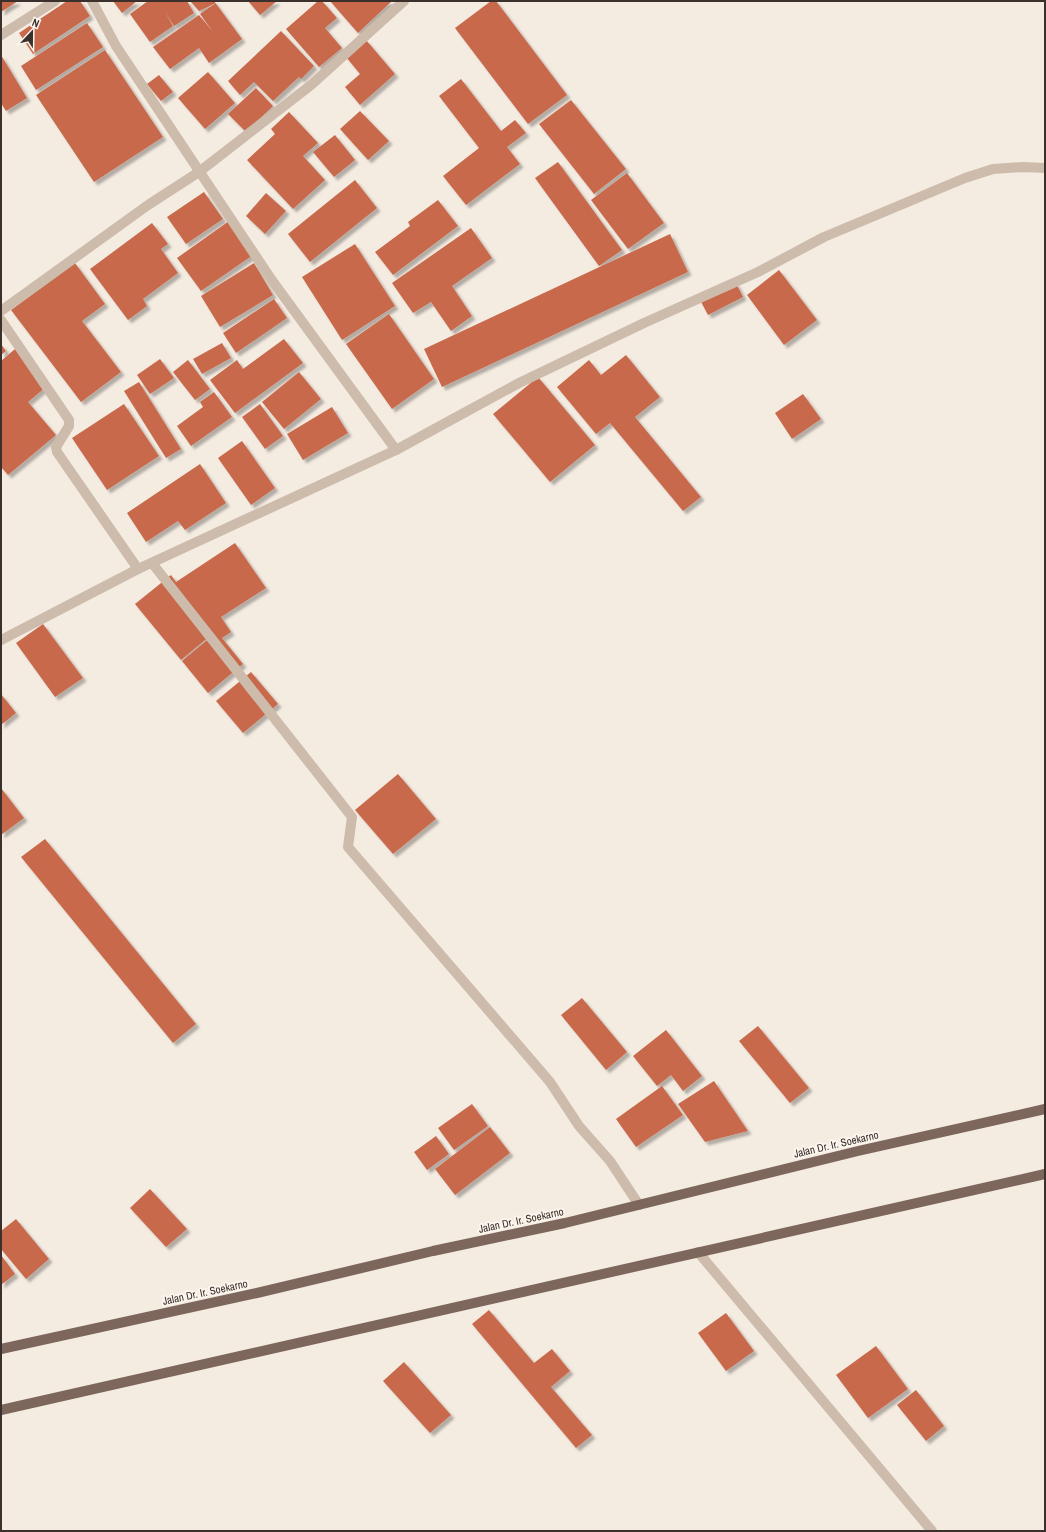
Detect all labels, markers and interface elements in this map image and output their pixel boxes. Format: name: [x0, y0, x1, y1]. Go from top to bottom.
north arrow: [12, 12, 52, 52]
text: N: [30, 15, 41, 30]
street label: Jalan Dr. Ir. Soekarno: [792, 1127, 880, 1161]
street label: Jalan Dr. Ir. Soekarno: [477, 1204, 565, 1236]
street label: Jalan Dr. Ir. Soekarno: [161, 1276, 249, 1308]

